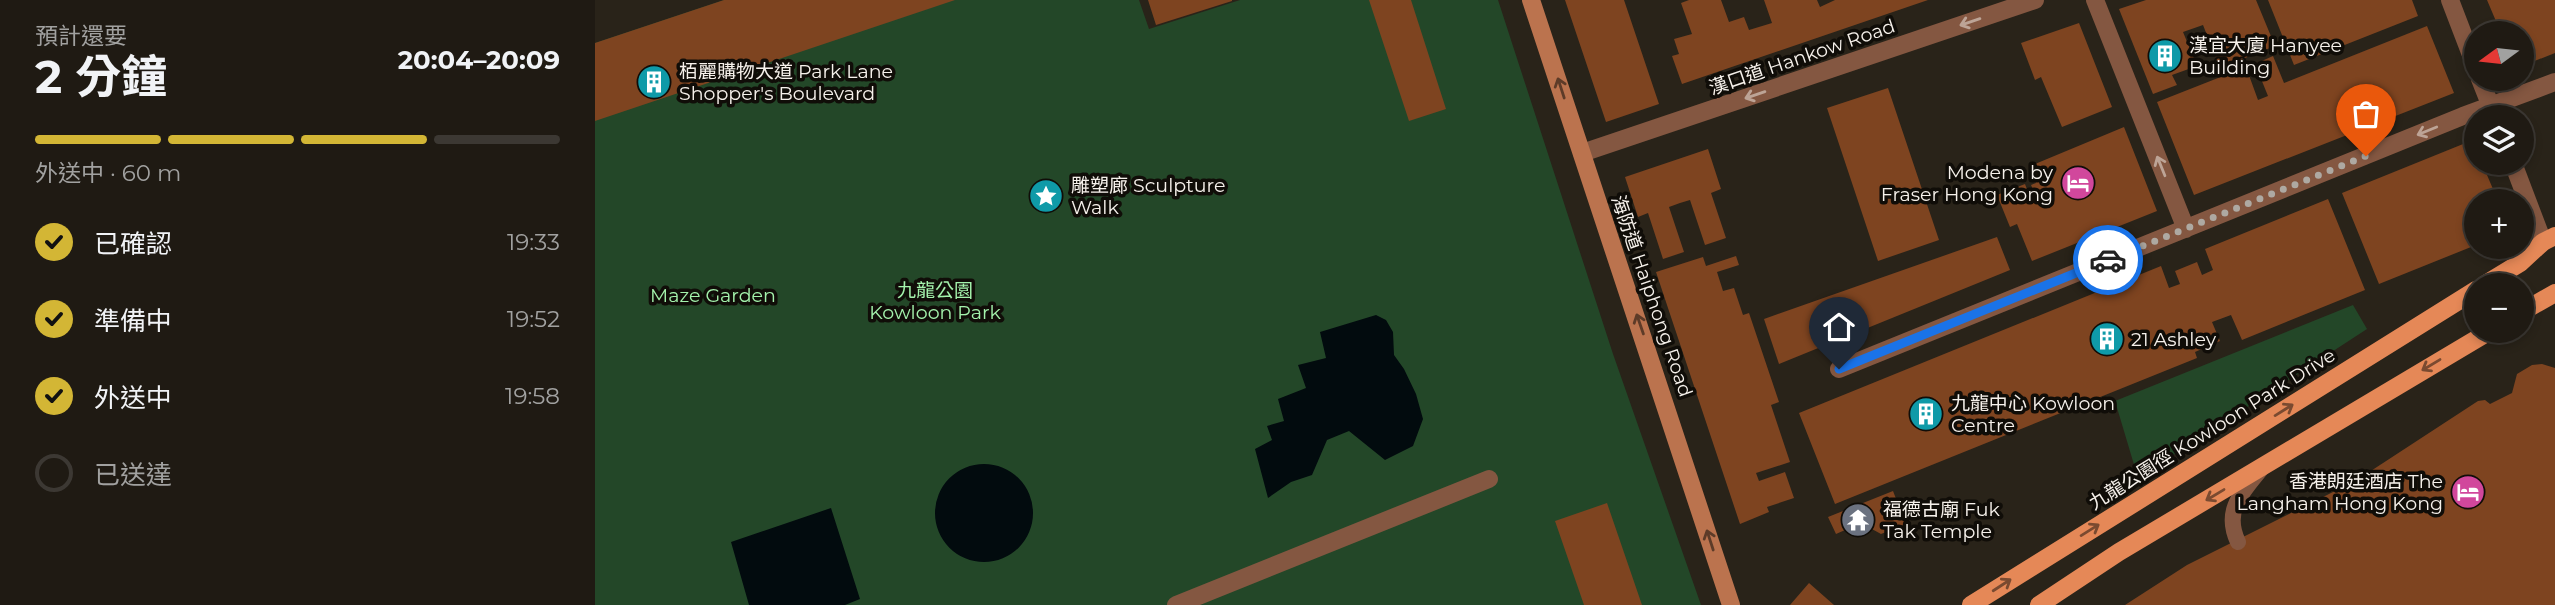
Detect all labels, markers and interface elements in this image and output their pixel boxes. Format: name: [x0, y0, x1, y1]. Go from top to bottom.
street label: 漢口道 Hankow Road: [1706, 14, 1898, 100]
one-way arrow: [1959, 16, 1981, 29]
north arrow: [2464, 21, 2534, 91]
map controls: [2464, 21, 2534, 343]
text: 預計還要: [35, 22, 127, 50]
place label: 漢宜大廈 Hanyee Building: [2189, 34, 2342, 79]
building icon: 漢宜大廈 Hanyee Building: [2146, 37, 2184, 75]
text: 20:04–20:09: [398, 44, 560, 76]
text: 2 分鐘: [35, 48, 167, 105]
place label: 栢麗購物大道 Park Lane Shopper's Boulevard: [679, 60, 893, 105]
building icon: 栢麗購物大道 Park Lane Shopper's Boulevard: [635, 63, 673, 101]
one-way arrow: [1554, 78, 1566, 100]
pin: [2336, 84, 2396, 156]
one-way arrow: [1744, 90, 1766, 102]
icon: bag: [2347, 95, 2385, 133]
button: layers: [2464, 105, 2534, 175]
one-way arrow: [2417, 125, 2438, 138]
one-way arrow: [2153, 155, 2166, 177]
text: 外送中 · 60 m: [35, 159, 182, 187]
place label: Modena by Fraser Hong Kong: [1881, 161, 2054, 206]
hotel icon: Modena by Fraser Hong Kong: [2059, 164, 2097, 202]
place label: 雕塑廊 Sculpture Walk: [1071, 174, 1225, 219]
place icon: 雕塑廊 Sculpture Walk: [1027, 177, 1065, 215]
button: +: [2464, 189, 2534, 259]
street label: 海防道 Haiphong Road: [1607, 192, 1697, 400]
icon: check: [35, 223, 73, 261]
courier: [2073, 225, 2143, 295]
text: 已確認: [94, 228, 172, 260]
text: 19:33: [507, 228, 560, 256]
icon: car: [2089, 241, 2127, 279]
button: −: [2464, 273, 2534, 343]
park label: 九龍公園 Kowloon Park: [869, 279, 1001, 324]
park label: Maze Garden: [650, 284, 776, 307]
pin: [1809, 297, 1869, 369]
icon: check: [35, 300, 73, 338]
text: 準備中: [94, 305, 172, 337]
text: 19:52: [507, 305, 560, 333]
icon: home: [1820, 308, 1858, 346]
one-way arrow: [1633, 313, 1645, 335]
building icon: 21 Ashley: [2088, 320, 2126, 358]
place label: 21 Ashley: [2131, 328, 2217, 351]
street label: 九龍公園徑 Kowloon Park Drive: [2085, 343, 2339, 515]
one-way arrow: [2422, 359, 2442, 373]
icon: check: [35, 377, 73, 415]
text: 外送中: [94, 382, 172, 414]
text: 19:58: [505, 382, 560, 410]
place label: 九龍中心 Kowloon Centre: [1951, 392, 2115, 437]
building icon: 九龍中心 Kowloon Centre: [1907, 395, 1945, 433]
one-way arrow: [2273, 403, 2293, 417]
text: 已送達: [94, 459, 172, 491]
place label: 香港朗廷酒店 The Langham Hong Kong: [2237, 470, 2443, 515]
hotel icon: 香港朗廷酒店 The Langham Hong Kong: [2449, 473, 2487, 511]
one-way arrow: [2206, 488, 2226, 502]
place label: 福德古廟 Fuk Tak Temple: [1883, 498, 2000, 543]
temple icon: 福德古廟 Fuk Tak Temple: [1839, 501, 1877, 539]
one-way arrow: [2080, 522, 2100, 536]
one-way arrow: [1703, 529, 1716, 551]
one-way arrow: [1991, 578, 2011, 592]

